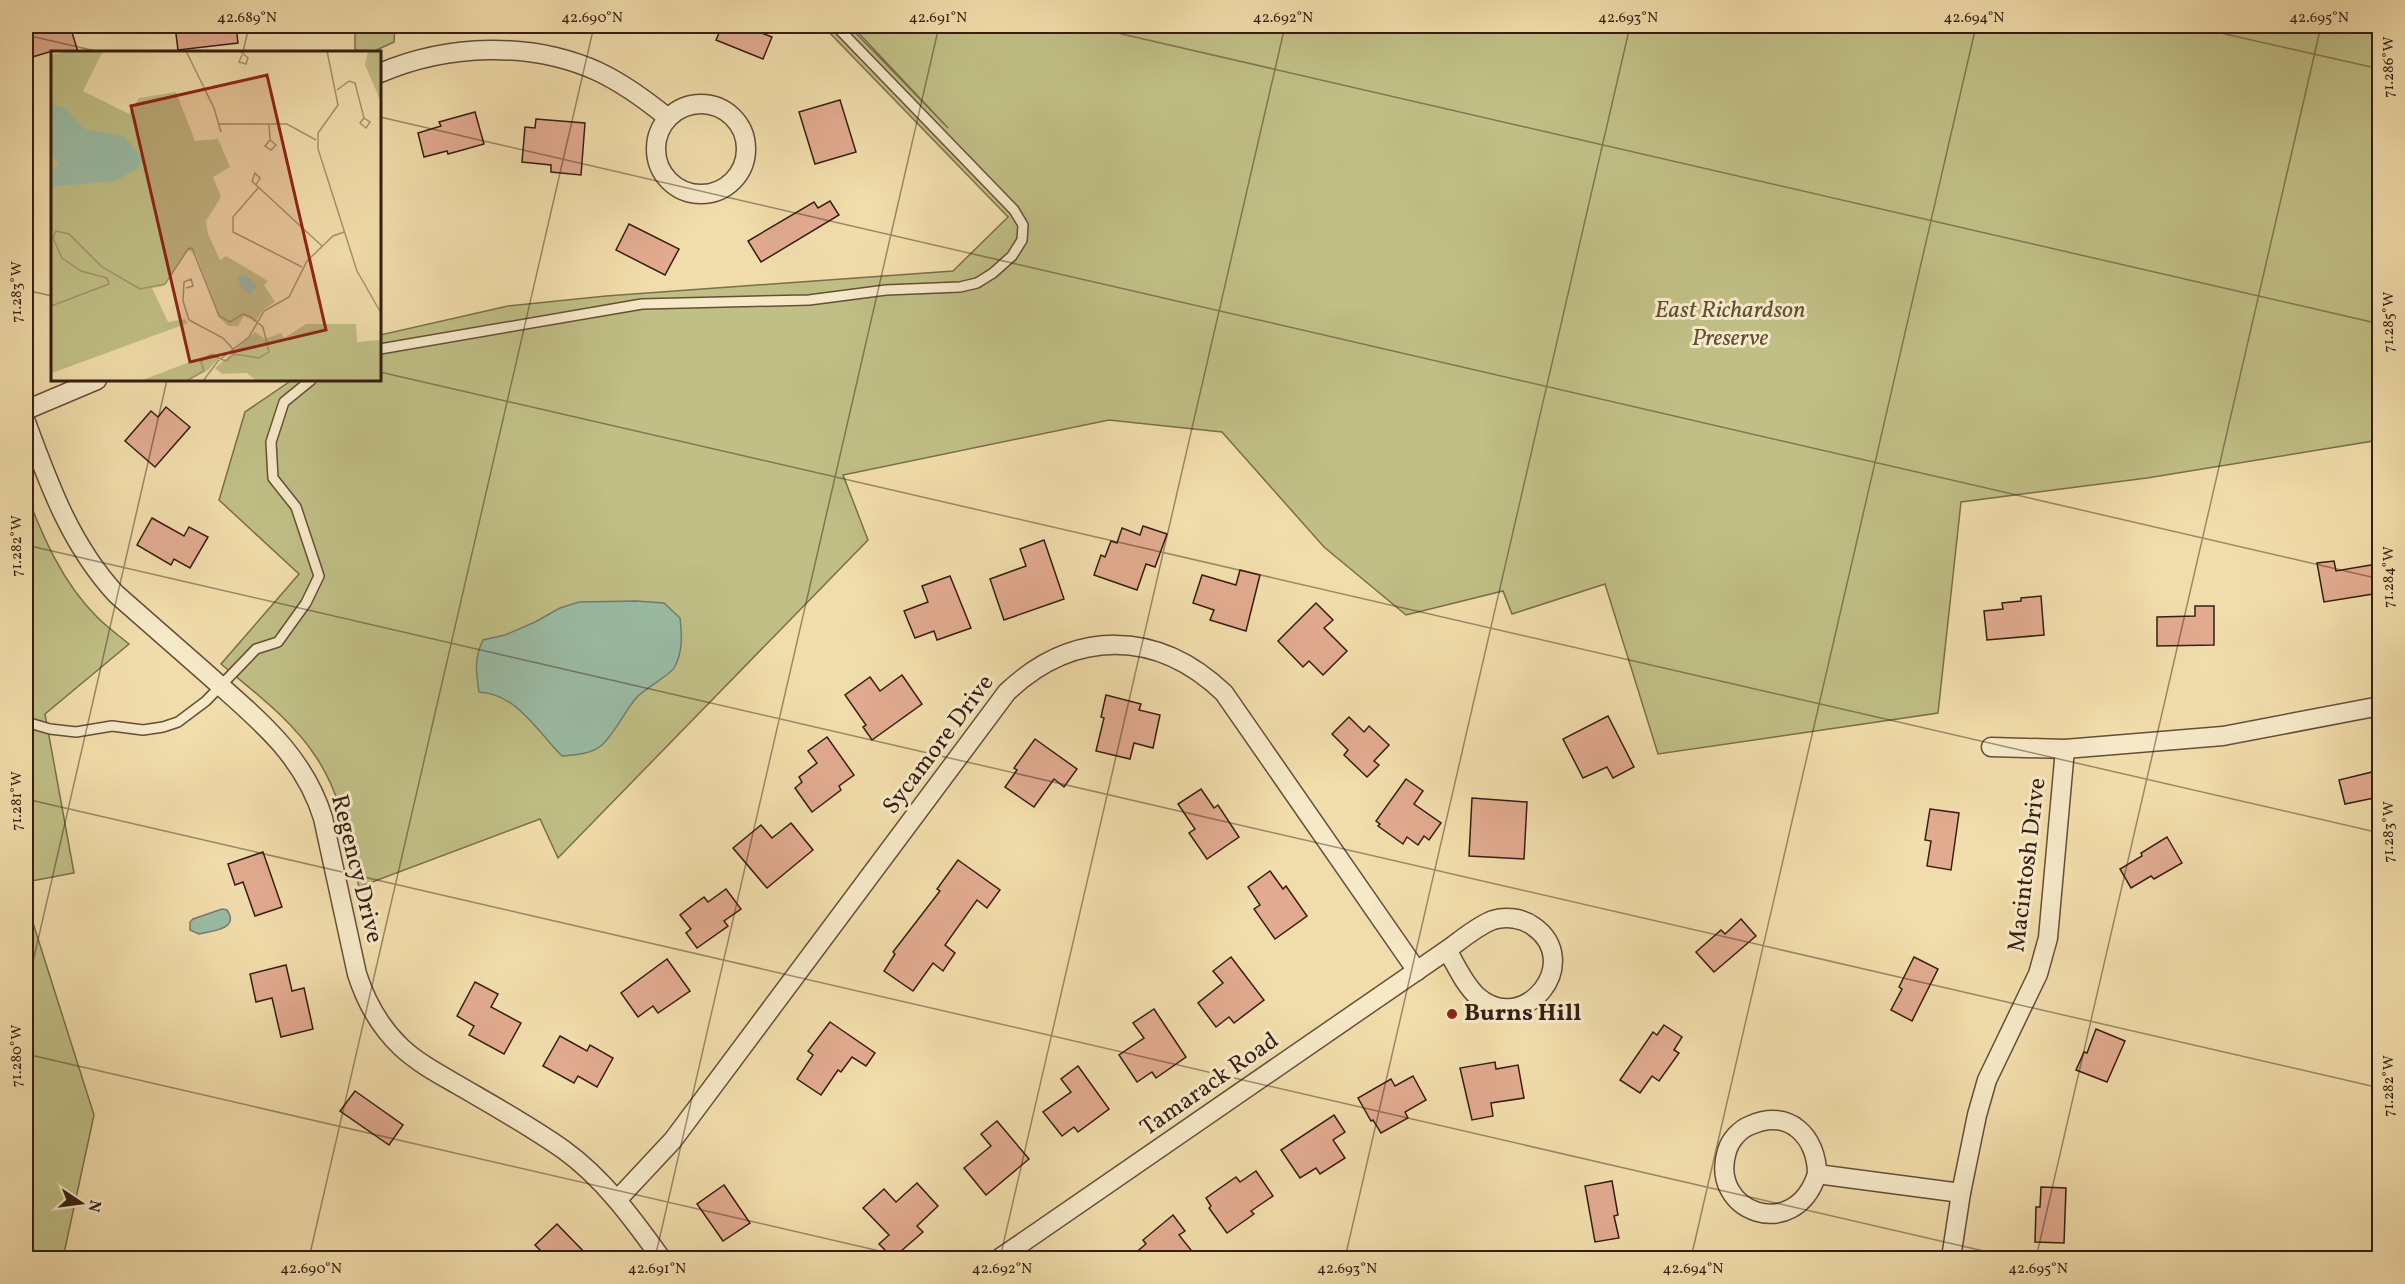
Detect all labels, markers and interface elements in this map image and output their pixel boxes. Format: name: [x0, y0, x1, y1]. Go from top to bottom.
text: 42.689°N: [217, 8, 277, 29]
text: 42.690°N: [561, 8, 623, 29]
text: 42.691°N: [909, 8, 967, 29]
text: 42.692°N: [1253, 8, 1313, 29]
text: 42.693°N: [1598, 8, 1658, 29]
text: 42.694°N: [1944, 8, 2004, 29]
text: 42.695°N: [2289, 8, 2349, 29]
text: 71.286°W: [2379, 36, 2400, 98]
inset map: [51, 51, 381, 381]
text: 71.283°W: [7, 261, 28, 323]
text: 71.285°W: [2379, 292, 2400, 352]
park label: East Richardson Preserve: [1655, 294, 1805, 356]
text: 71.282°W: [7, 515, 28, 577]
text: 71.284°W: [2379, 546, 2400, 608]
street label: Sycamore Drive: [875, 668, 1003, 822]
text: 71.281°W: [7, 771, 28, 831]
street label: Macintosh Drive: [2000, 776, 2056, 954]
street label: Regency Drive: [321, 791, 391, 947]
text: 71.283°W: [2379, 801, 2400, 863]
place label: Burns Hill: [1464, 997, 1581, 1031]
marker: Burns Hill: [1445, 1007, 1459, 1021]
text: 71.280°W: [7, 1025, 28, 1087]
street label: Tamarack Road: [1134, 1025, 1286, 1145]
text: 71.282°W: [2379, 1055, 2400, 1117]
north arrow: [51, 1173, 111, 1233]
text: N: [82, 1198, 106, 1214]
text: 42.690°N: [280, 1259, 342, 1280]
text: 42.691°N: [628, 1259, 686, 1280]
text: 42.692°N: [972, 1259, 1032, 1280]
text: 42.693°N: [1317, 1259, 1377, 1280]
text: 42.694°N: [1663, 1259, 1723, 1280]
text: 42.695°N: [2008, 1259, 2068, 1280]

